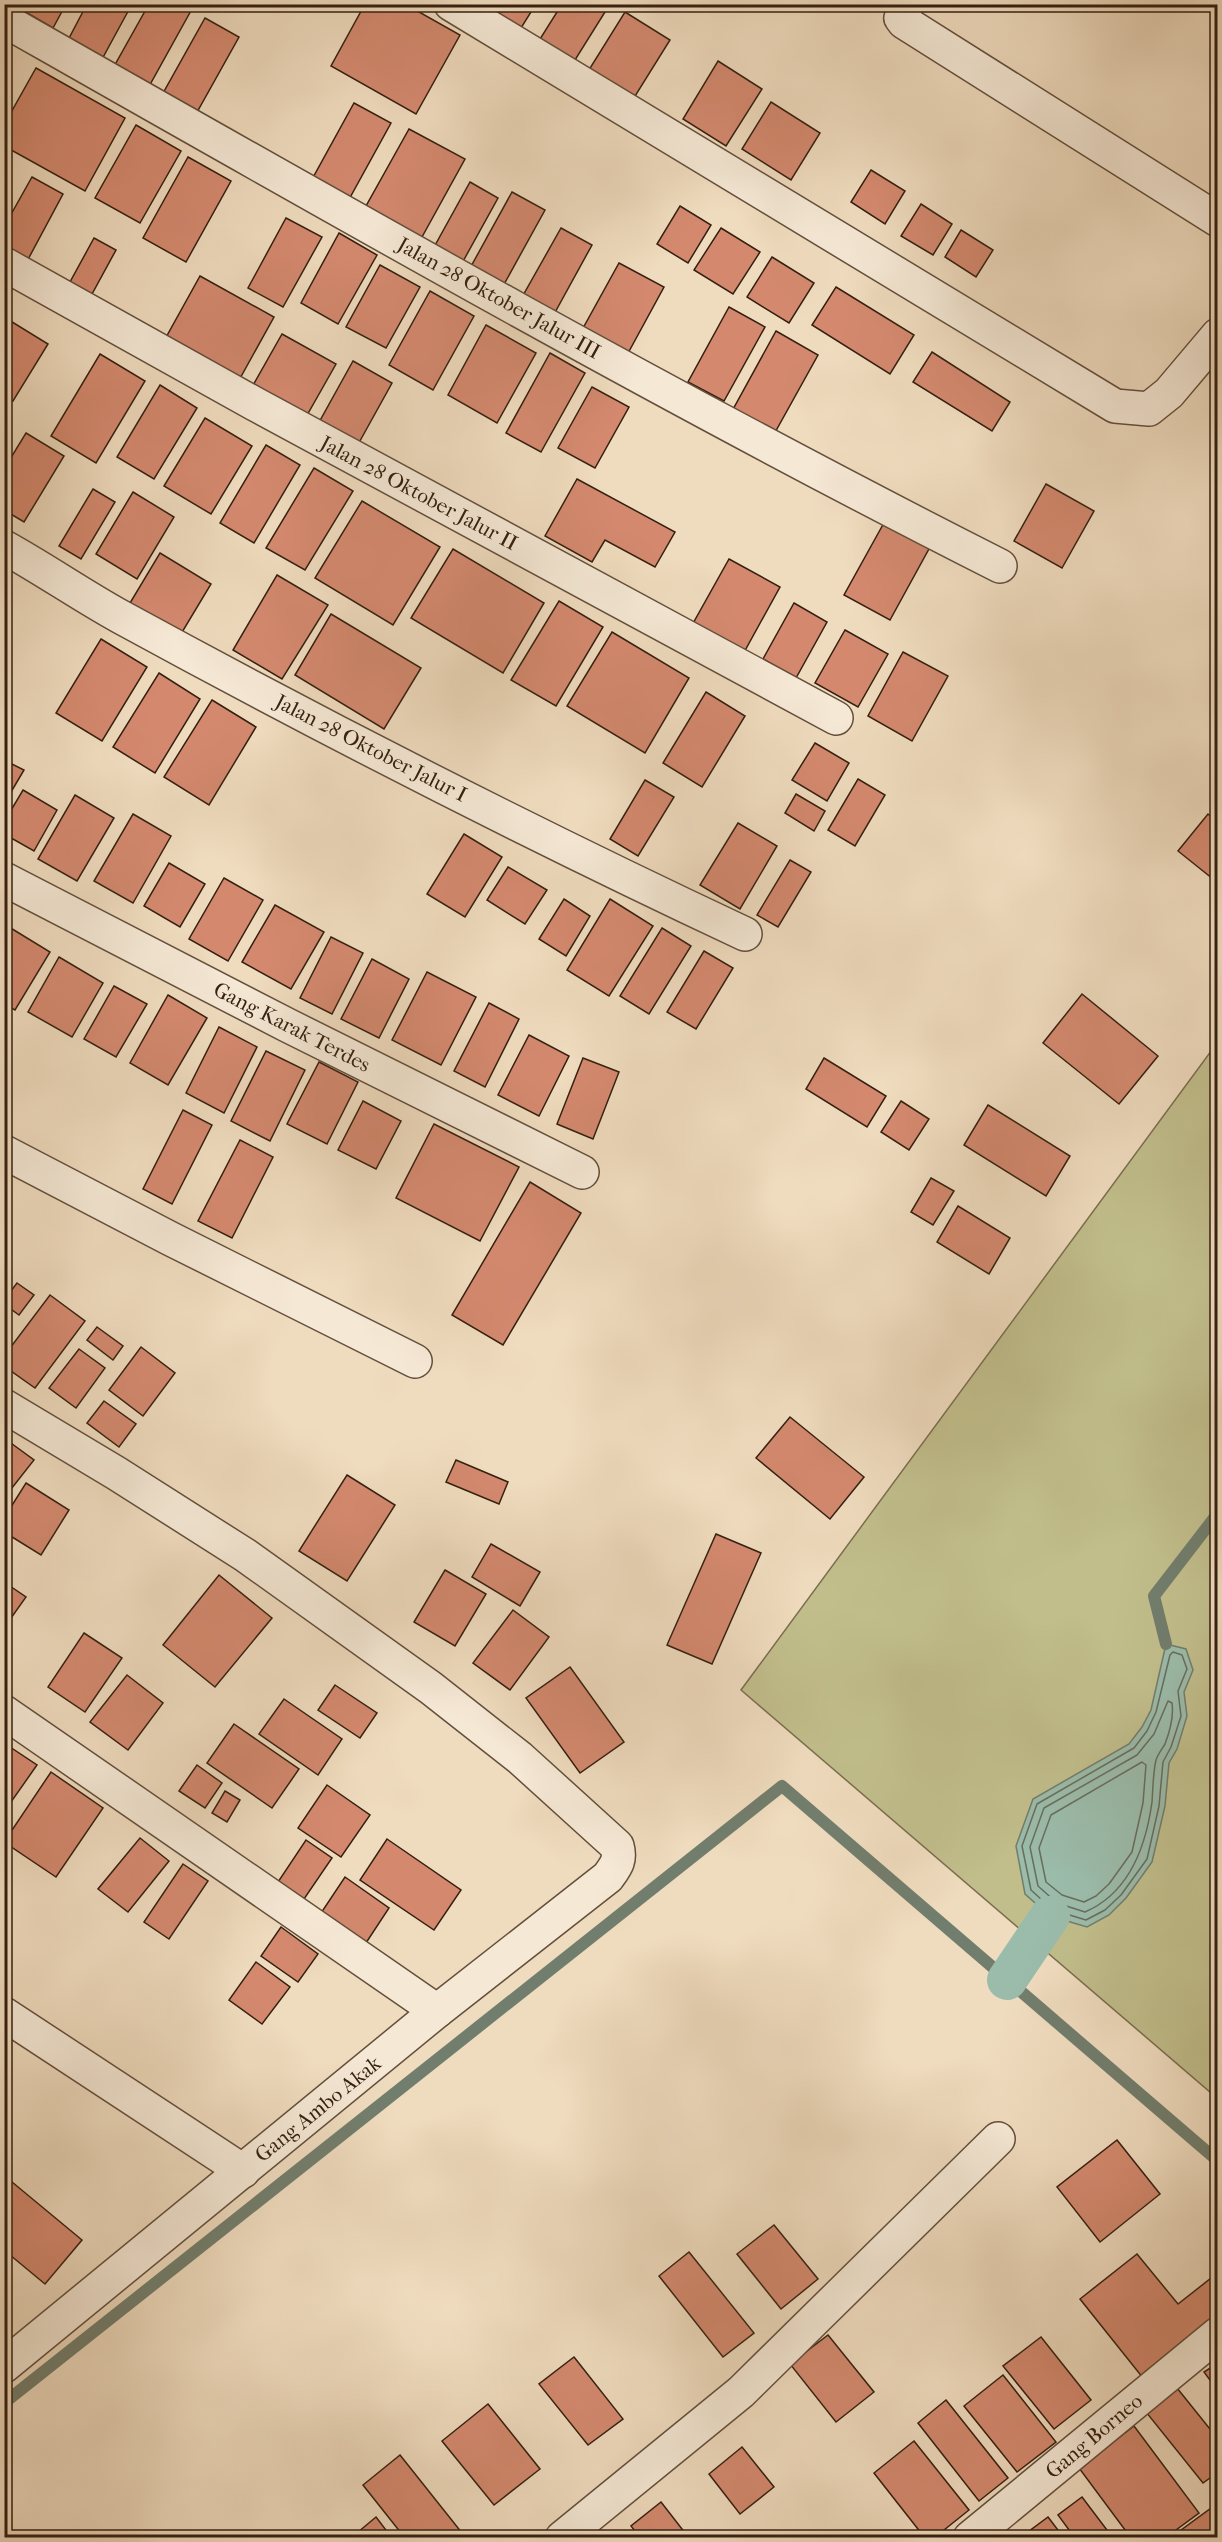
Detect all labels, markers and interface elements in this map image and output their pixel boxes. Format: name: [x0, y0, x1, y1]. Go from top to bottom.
street label: Jalan 28 Oktober Jalur III: [392, 231, 605, 364]
street label: Jalan 28 Oktober Jalur II: [314, 430, 522, 555]
street label: Jalan 28 Oktober Jalur I: [269, 688, 471, 807]
street label: Gang Karak Terdes: [210, 977, 375, 1077]
street label: Gang Ambo Akak: [250, 2051, 386, 2167]
street label: Gang Borneo: [1041, 2389, 1147, 2483]

